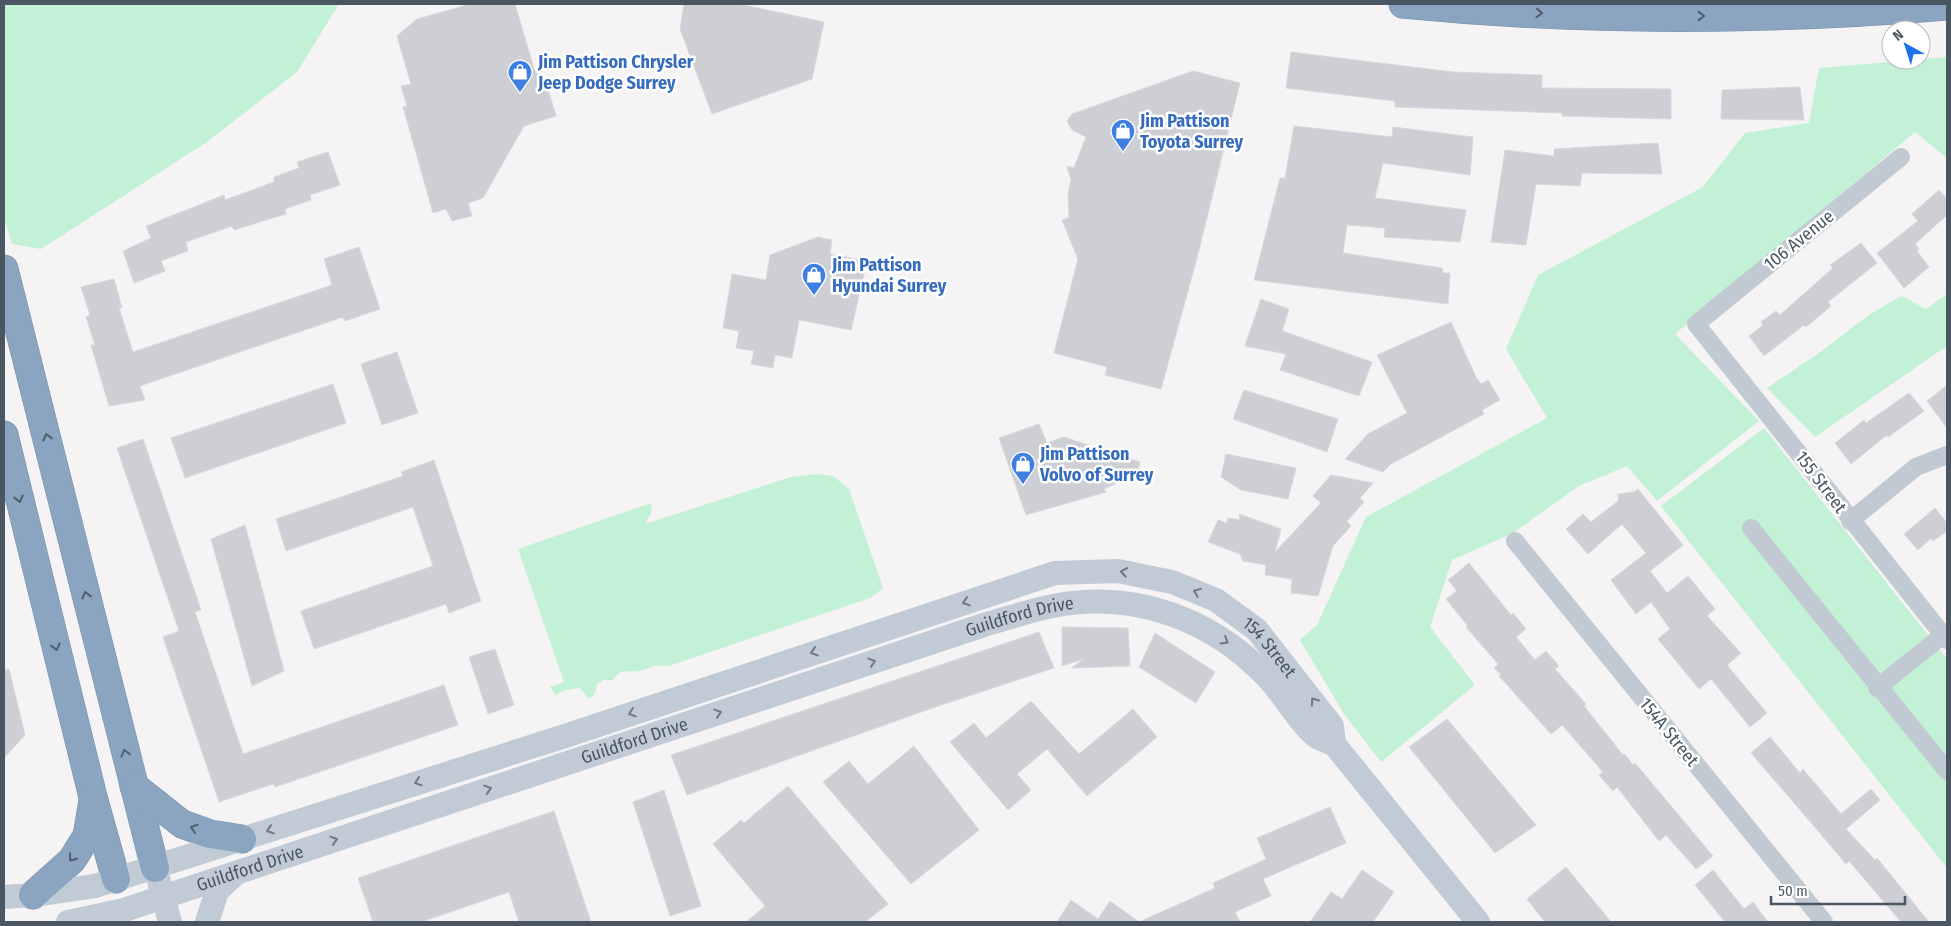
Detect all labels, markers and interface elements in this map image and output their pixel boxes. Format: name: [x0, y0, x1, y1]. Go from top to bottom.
one-way arrow: [1536, 8, 1543, 18]
one-way arrow: [1698, 11, 1706, 21]
north arrow: [1881, 20, 1931, 70]
text: N: [1890, 26, 1907, 45]
place label: Jim Pattison Chrysler Jeep Dodge Surrey: [537, 51, 694, 94]
shop icon: Jim Pattison Chrysler Jeep Dodge Surrey: [507, 59, 533, 93]
place label: Jim Pattison Toyota Surrey: [1139, 110, 1244, 153]
shop icon: Jim Pattison Toyota Surrey: [1110, 118, 1136, 152]
street label: 106 Avenue: [1760, 205, 1839, 275]
place label: Jim Pattison Hyundai Surrey: [831, 254, 947, 297]
shop icon: Jim Pattison Hyundai Surrey: [801, 262, 827, 296]
one-way arrow: [42, 433, 53, 442]
place label: Jim Pattison Volvo of Surrey: [1039, 443, 1154, 486]
street label: 155 Street: [1791, 447, 1852, 517]
shop icon: Jim Pattison Volvo of Surrey: [1010, 451, 1036, 485]
one-way arrow: [13, 495, 24, 504]
one-way arrow: [1119, 568, 1128, 578]
one-way arrow: [1193, 588, 1202, 598]
one-way arrow: [81, 591, 92, 600]
street label: Guildford Drive: [963, 592, 1075, 641]
one-way arrow: [963, 597, 971, 607]
street label: 154 Street: [1238, 612, 1301, 682]
one-way arrow: [1220, 634, 1229, 644]
one-way arrow: [50, 642, 61, 651]
one-way arrow: [810, 646, 819, 656]
one-way arrow: [868, 658, 876, 668]
street label: 154A Street: [1635, 693, 1703, 771]
one-way arrow: [1311, 698, 1319, 707]
one-way arrow: [628, 707, 636, 717]
one-way arrow: [713, 709, 722, 719]
street label: Guildford Drive: [578, 713, 691, 769]
one-way arrow: [120, 748, 131, 757]
one-way arrow: [415, 777, 423, 787]
one-way arrow: [484, 784, 492, 794]
one-way arrow: [191, 824, 199, 834]
one-way arrow: [266, 824, 275, 834]
one-way arrow: [329, 835, 338, 845]
street label: Guildford Drive: [194, 840, 306, 896]
one-way arrow: [69, 853, 78, 862]
scale bar: [1771, 874, 1905, 906]
text: 50 m: [1778, 882, 1808, 900]

